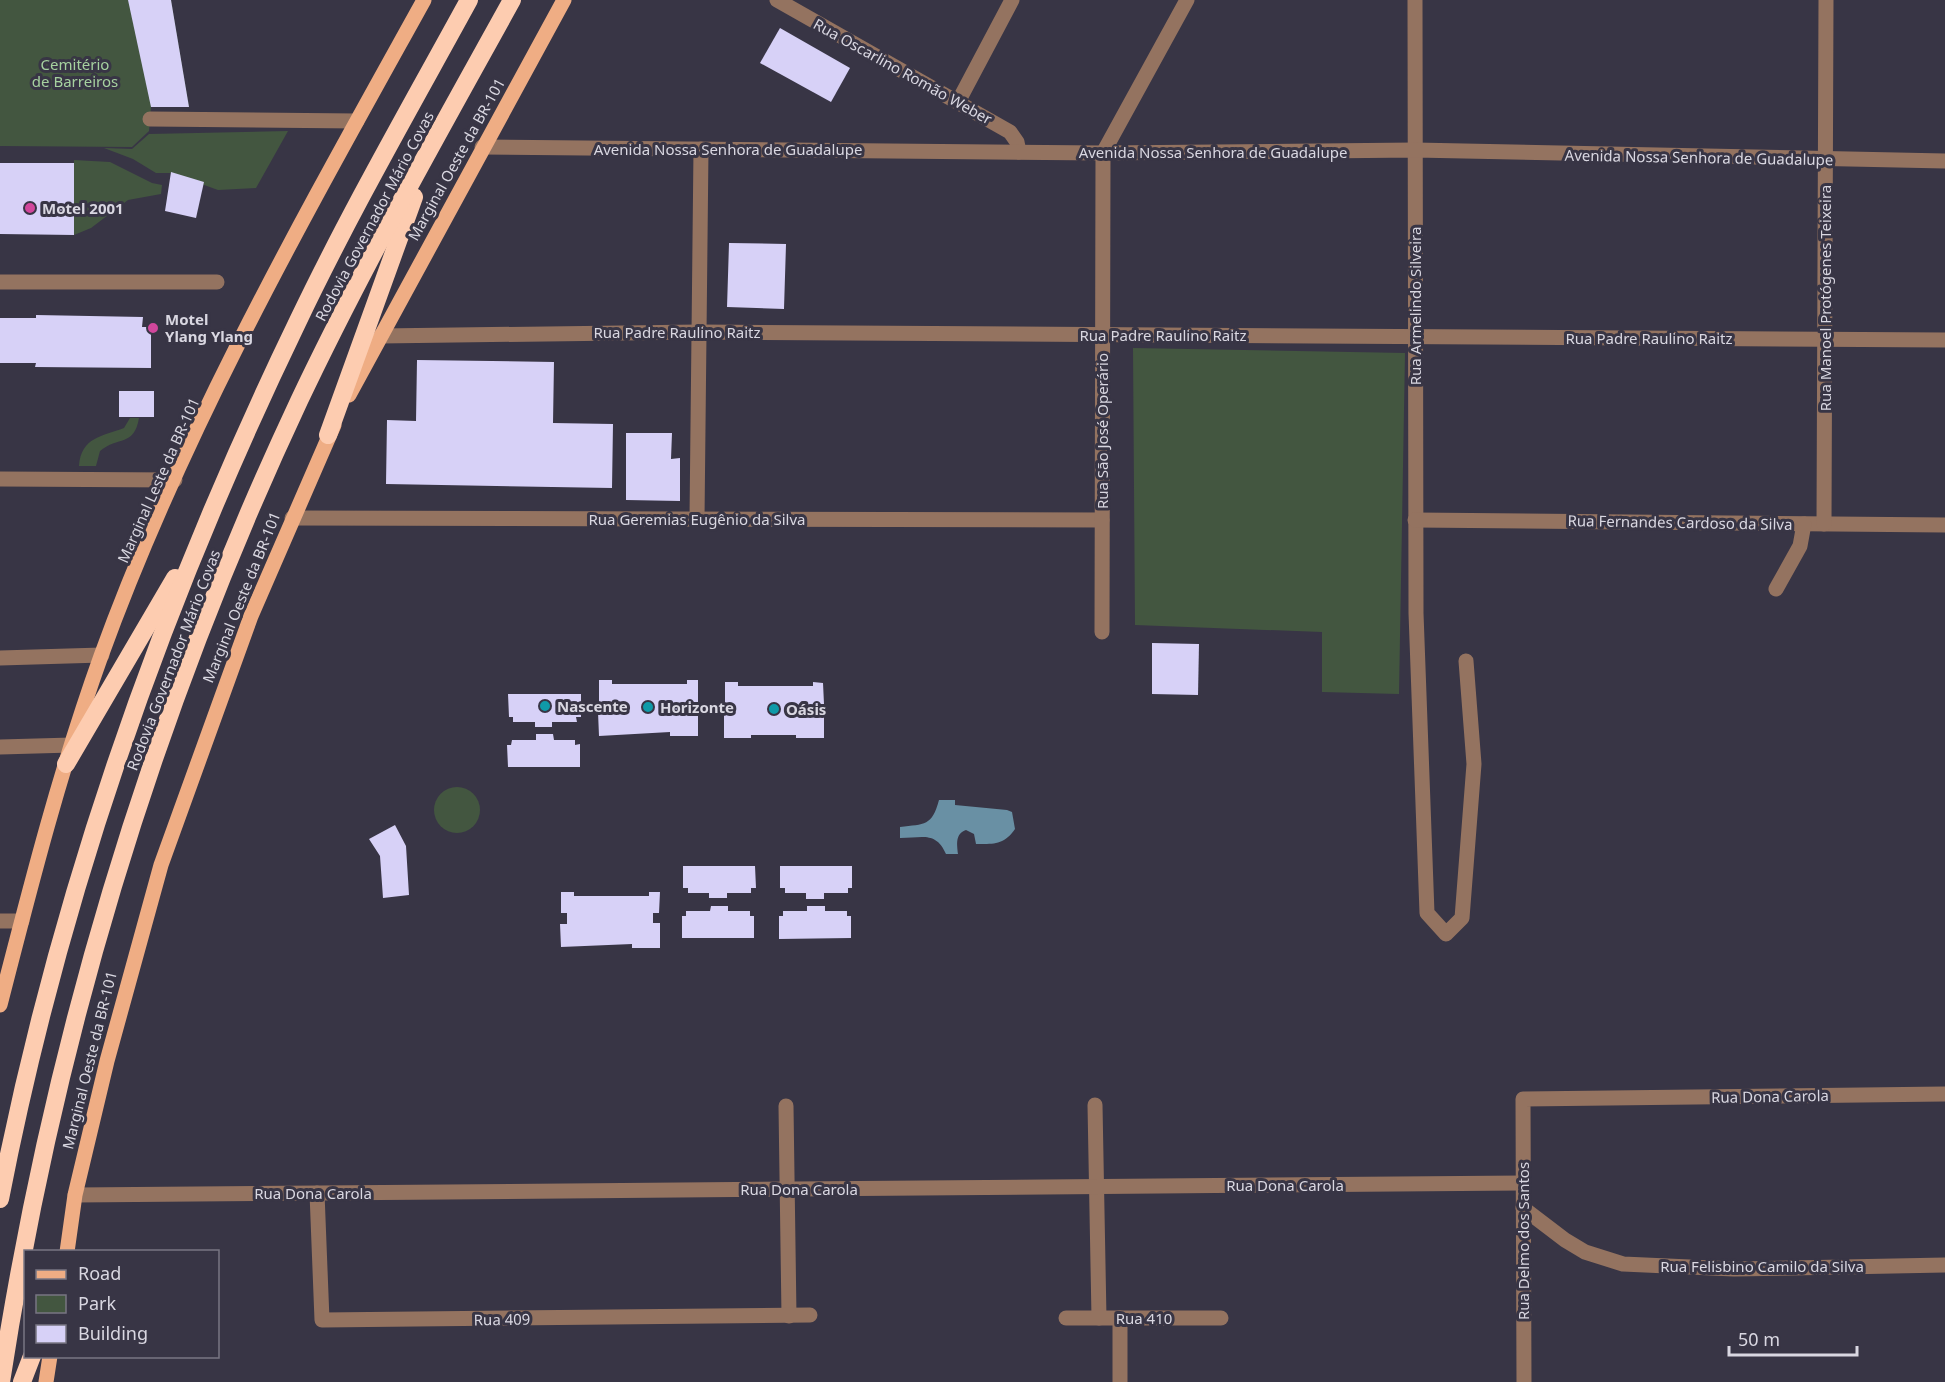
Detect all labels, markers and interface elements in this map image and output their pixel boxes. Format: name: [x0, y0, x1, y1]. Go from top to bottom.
street label: Rua Oscarlino Romão Weber: [810, 13, 996, 129]
park label: Cemitério de Barreiros: [32, 54, 118, 91]
street label: Marginal Oeste da BR-101: [403, 74, 509, 244]
street label: Rodovia Governador Mário Covas: [310, 108, 438, 324]
street label: Avenida Nossa Senhora de Guadalupe: [594, 139, 862, 159]
street label: Avenida Nossa Senhora de Guadalupe: [1079, 142, 1347, 162]
street label: Avenida Nossa Senhora de Guadalupe: [1565, 145, 1833, 169]
street label: Rua Manoel Protógenes Teixeira: [1815, 185, 1835, 411]
place label: Motel 2001: [42, 198, 124, 218]
marker: Motel 2001: [23, 201, 37, 215]
street label: Rua Armelindo Silveira: [1405, 227, 1425, 385]
place label: Motel Ylang Ylang: [165, 309, 253, 346]
marker: Motel Ylang Ylang: [146, 321, 160, 335]
street label: Rua Padre Raulino Raitz: [594, 322, 760, 342]
street label: Rua Padre Raulino Raitz: [1080, 325, 1246, 345]
street label: Rua Padre Raulino Raitz: [1566, 328, 1732, 348]
street label: Rua São José Operário: [1092, 353, 1112, 509]
street label: Marginal Leste da BR-101: [112, 394, 204, 566]
street label: Marginal Oeste da BR-101: [197, 508, 285, 686]
street label: Rua Geremias Eugênio da Silva: [588, 509, 806, 529]
street label: Rua Fernandes Cardoso da Silva: [1567, 510, 1793, 534]
street label: Rodovia Governador Mário Covas: [122, 547, 224, 773]
place label: Nascente: [557, 696, 628, 716]
place label: Horizonte: [660, 697, 734, 717]
marker: Nascente: [538, 699, 552, 713]
place label: Oásis: [786, 699, 826, 719]
marker: Horizonte: [641, 700, 655, 714]
marker: Oásis: [767, 702, 781, 716]
street label: Marginal Oeste da BR-101: [57, 969, 121, 1151]
street label: Rua Dona Carola: [1711, 1085, 1829, 1107]
street label: Rua Delmo dos Santos: [1513, 1162, 1533, 1320]
street label: Rua Dona Carola: [1226, 1175, 1344, 1195]
street label: Rua Dona Carola: [740, 1179, 858, 1199]
street label: Rua Dona Carola: [254, 1183, 372, 1203]
legend: [24, 1250, 219, 1358]
street label: Rua Felisbino Camilo da Silva: [1660, 1256, 1864, 1276]
text: Road: [78, 1261, 121, 1285]
text: Park: [78, 1291, 116, 1315]
street label: Rua 410: [1116, 1308, 1172, 1328]
street label: Rua 409: [474, 1309, 530, 1329]
scale bar: [1729, 1319, 1856, 1357]
text: Building: [78, 1321, 148, 1345]
text: 50 m: [1738, 1327, 1780, 1351]

